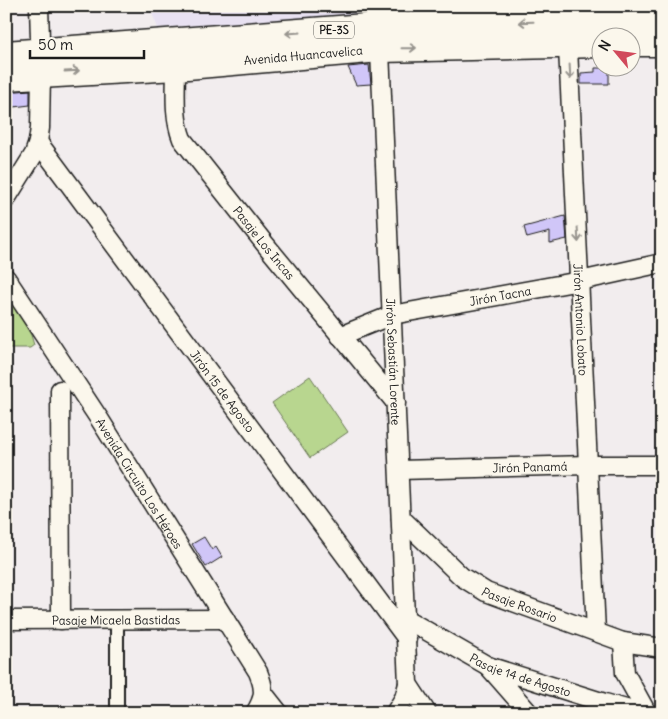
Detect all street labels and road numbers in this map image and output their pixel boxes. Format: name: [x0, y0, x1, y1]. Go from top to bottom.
road number: PE-3S: [314, 22, 354, 38]
street label: Avenida Huancavelica: [243, 42, 363, 67]
street label: Pasaje Los Incas: [230, 203, 298, 282]
street label: Jirón Antonio Lobato: [571, 263, 591, 376]
street label: Jirón Tacna: [468, 282, 532, 308]
street label: Jirón Sebastián Lorente: [383, 298, 404, 426]
street label: Jirón 15 de Agosto: [187, 347, 258, 435]
street label: Avenida Circuito Los Héroes: [93, 415, 186, 551]
street label: Jirón Panamá: [492, 458, 568, 475]
street label: Pasaje Rosario: [479, 584, 560, 625]
street label: Pasaje Micaela Bastidas: [52, 612, 180, 627]
street label: Pasaje 14 de Agosto: [467, 650, 573, 699]

